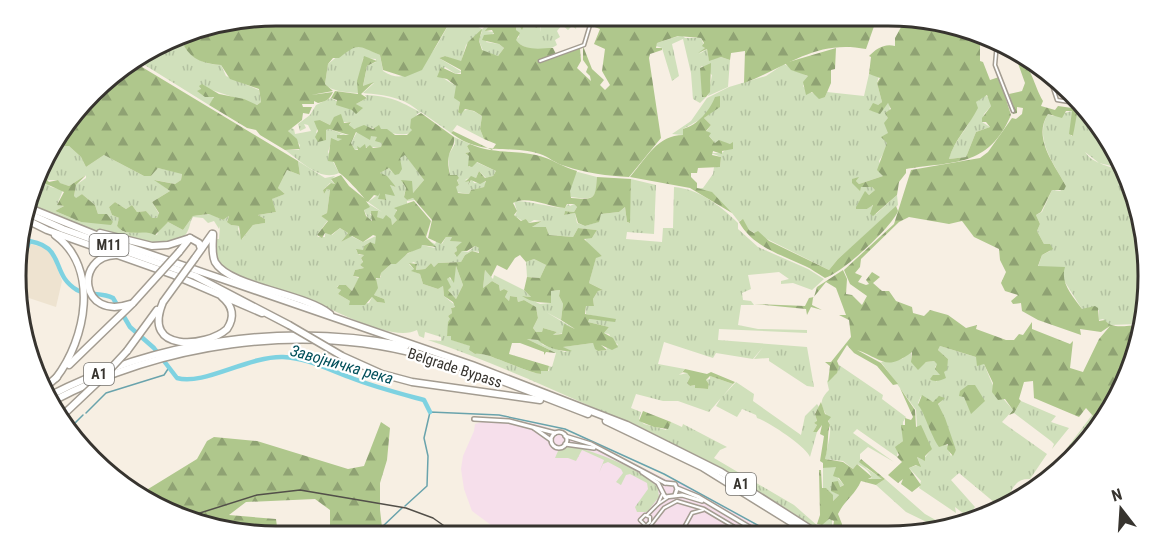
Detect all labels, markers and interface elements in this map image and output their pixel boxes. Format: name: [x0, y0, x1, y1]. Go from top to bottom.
road number: M11: [90, 234, 128, 256]
water label: Завојничка река: [288, 341, 396, 388]
street label: Belgrade Bypass: [406, 344, 505, 392]
road number: A1: [84, 363, 114, 385]
road number: A1: [726, 473, 756, 495]
north arrow: [1091, 479, 1151, 539]
text: N: [1109, 485, 1124, 506]

